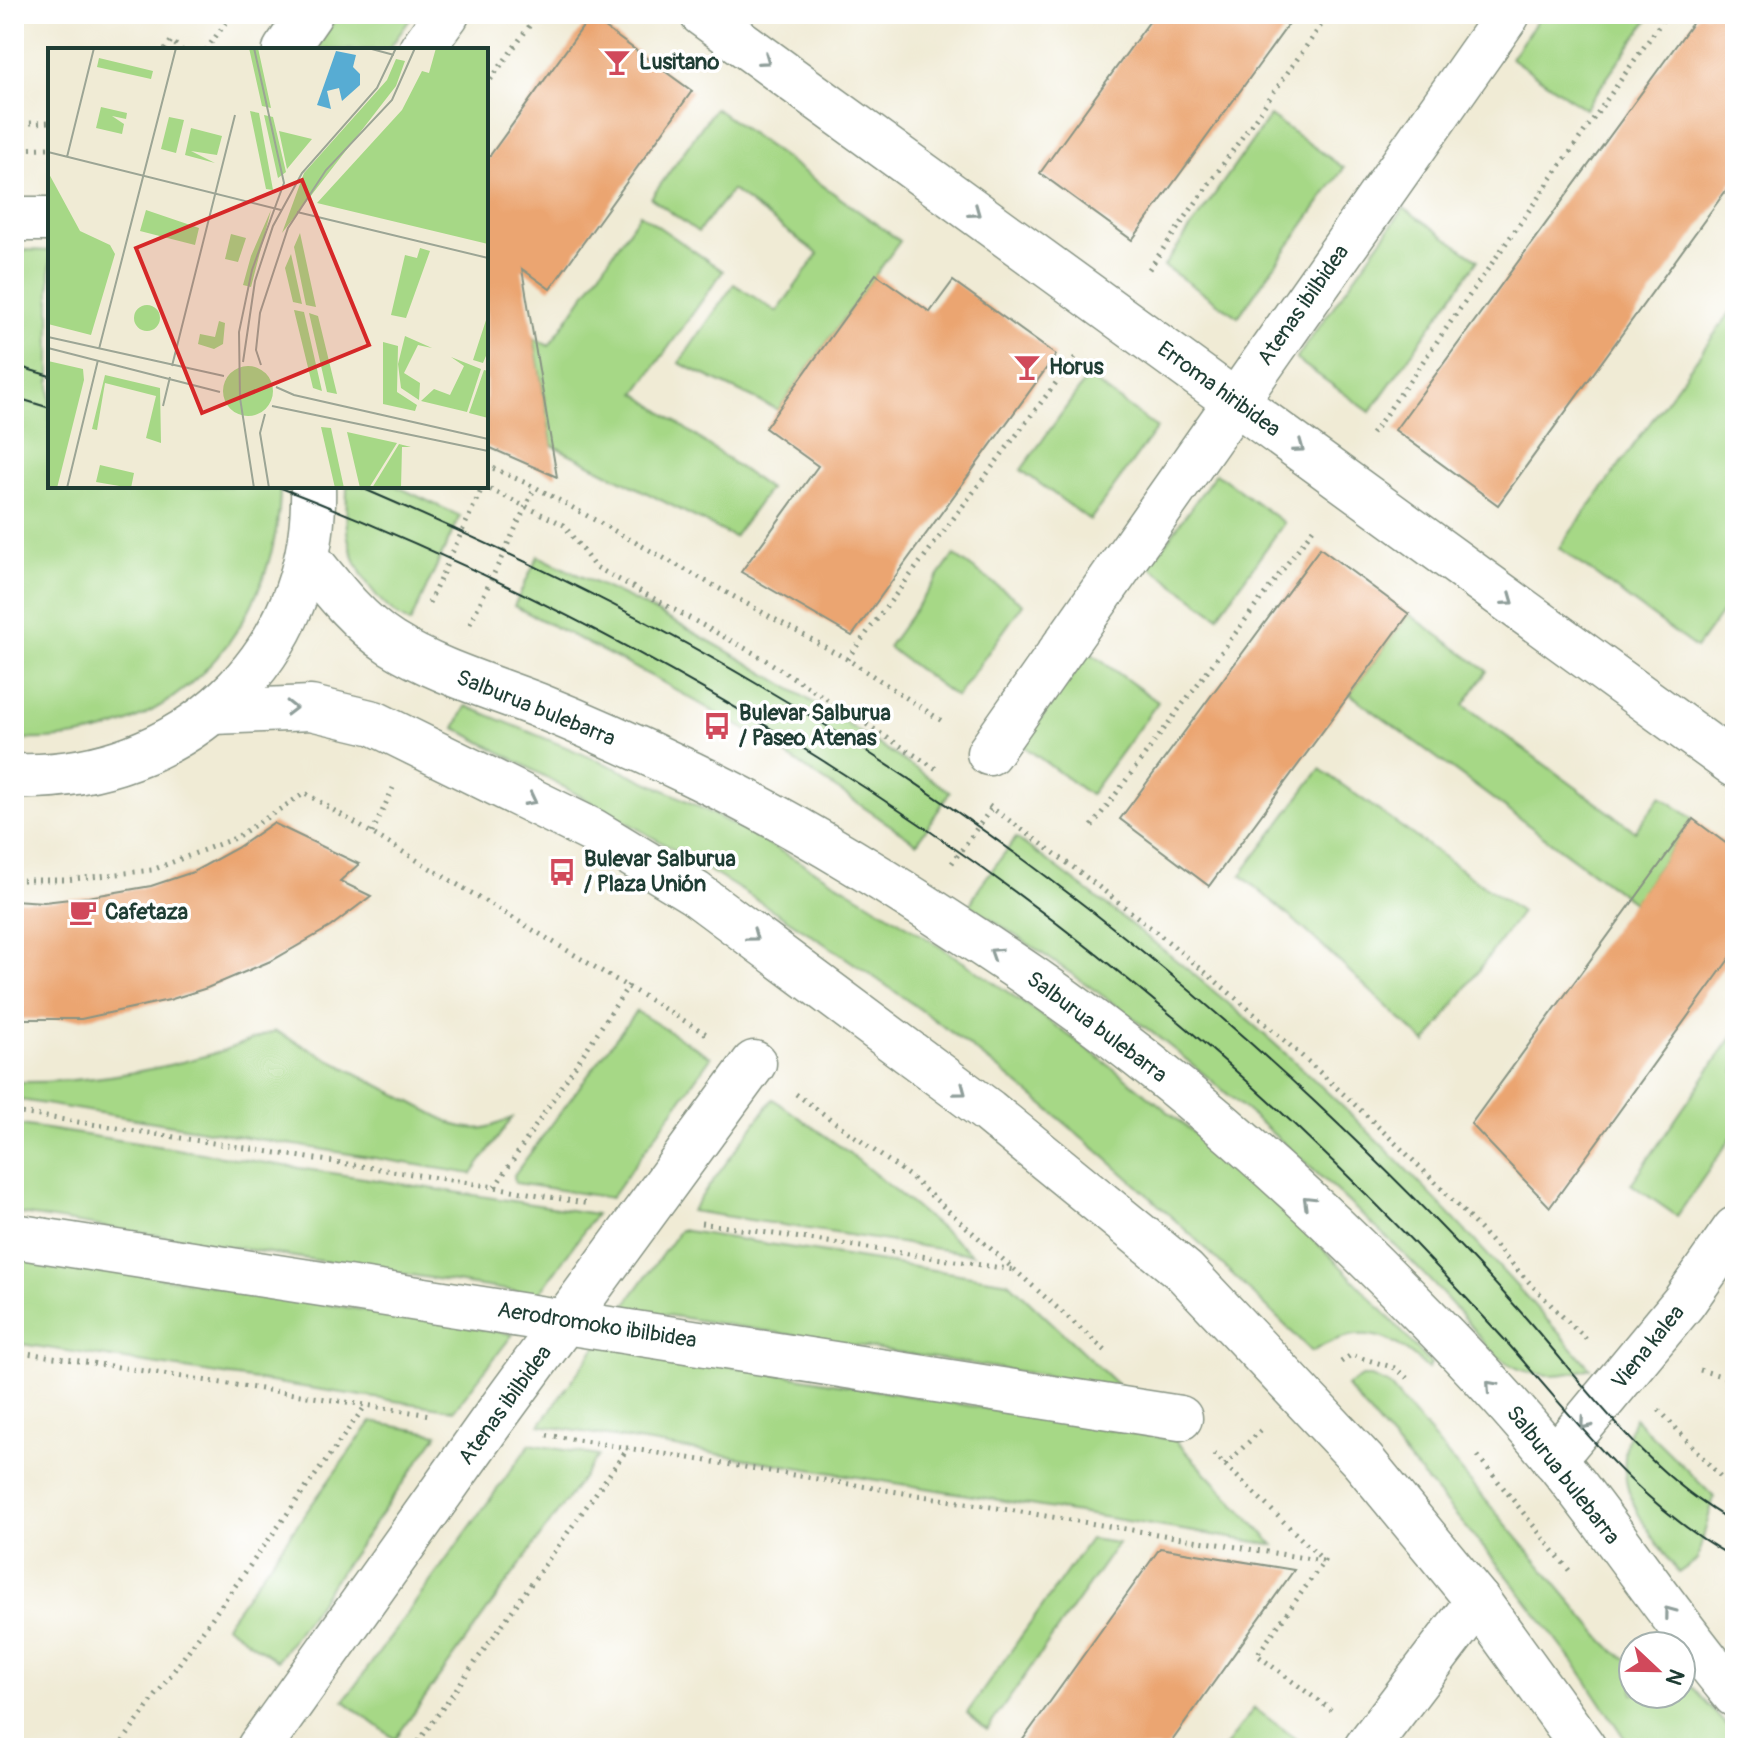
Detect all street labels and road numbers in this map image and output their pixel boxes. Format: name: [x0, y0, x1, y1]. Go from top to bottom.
street label: Atenas ibilbidea: [1251, 239, 1355, 371]
street label: Erroma hiribidea: [1152, 335, 1286, 443]
street label: Salburua bulebarra: [452, 663, 620, 753]
street label: Salburua bulebarra: [1021, 965, 1173, 1089]
street label: Aerodromoko ibilbidea: [495, 1295, 699, 1355]
street label: Viena kalea: [1605, 1299, 1691, 1395]
street label: Atenas ibilbidea: [452, 1340, 558, 1470]
street label: Salburua bulebarra: [1500, 1400, 1626, 1550]

